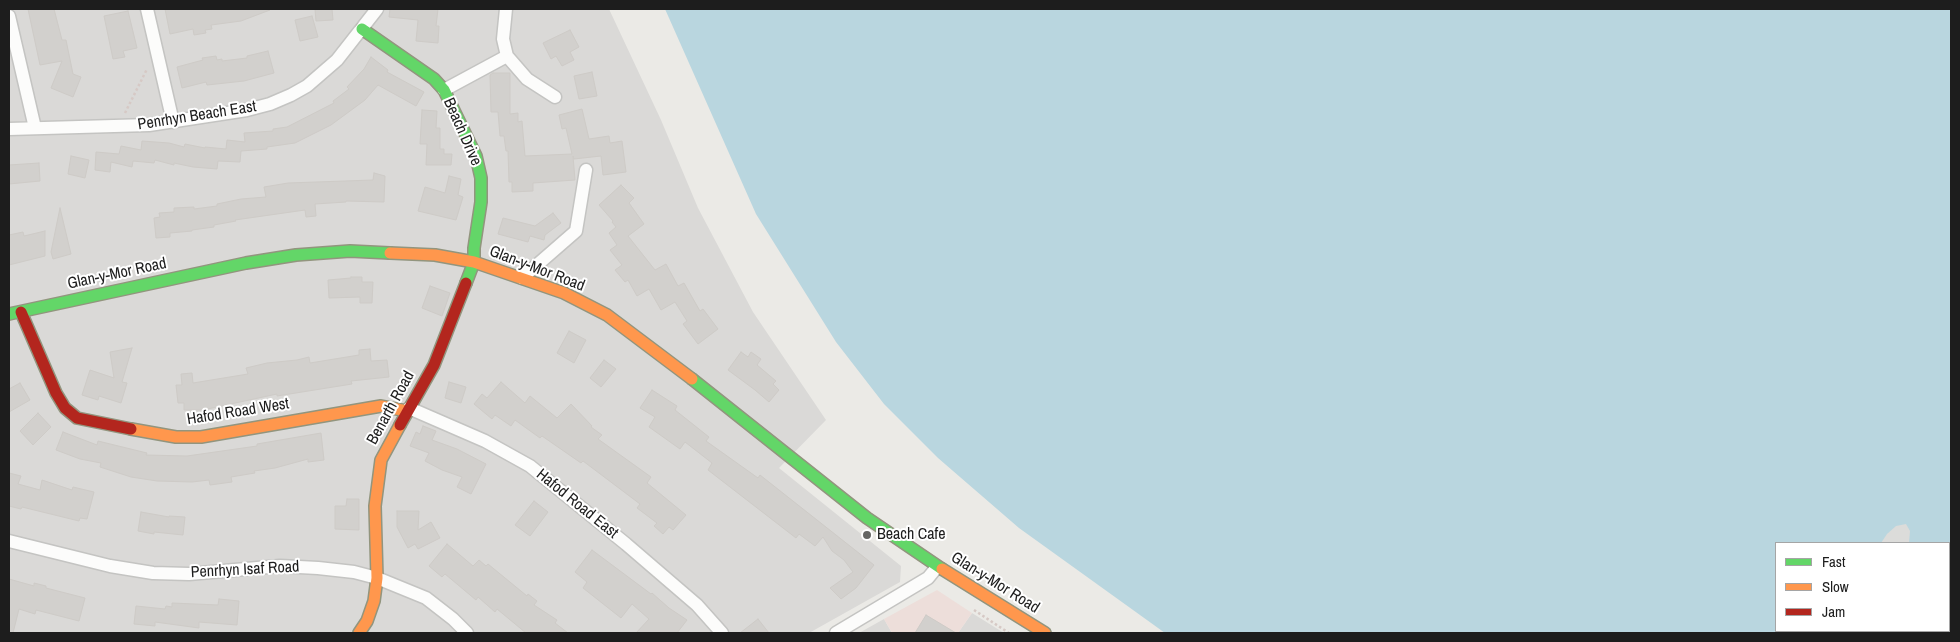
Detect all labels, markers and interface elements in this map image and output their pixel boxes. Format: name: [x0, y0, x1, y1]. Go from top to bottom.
street label: Beach Drive: [439, 95, 485, 169]
street label: Penrhyn Beach East: [136, 97, 258, 135]
street label: Glan-y-Mor Road: [487, 242, 587, 296]
street label: Glan-y-Mor Road: [66, 254, 168, 294]
street label: Benarth Road: [363, 368, 419, 448]
street label: Hafod Road West: [185, 394, 291, 430]
street label: Hafod Road East: [532, 465, 622, 543]
place label: Beach Cafe: [877, 525, 946, 545]
marker: Beach Cafe: [861, 529, 873, 541]
legend: [1775, 542, 1950, 632]
street label: Glan-y-Mor Road: [947, 548, 1043, 618]
text: Fast: [1822, 551, 1845, 572]
street label: Penrhyn Isaf Road: [190, 558, 300, 582]
text: Slow: [1822, 576, 1849, 597]
text: Jam: [1822, 601, 1845, 622]

